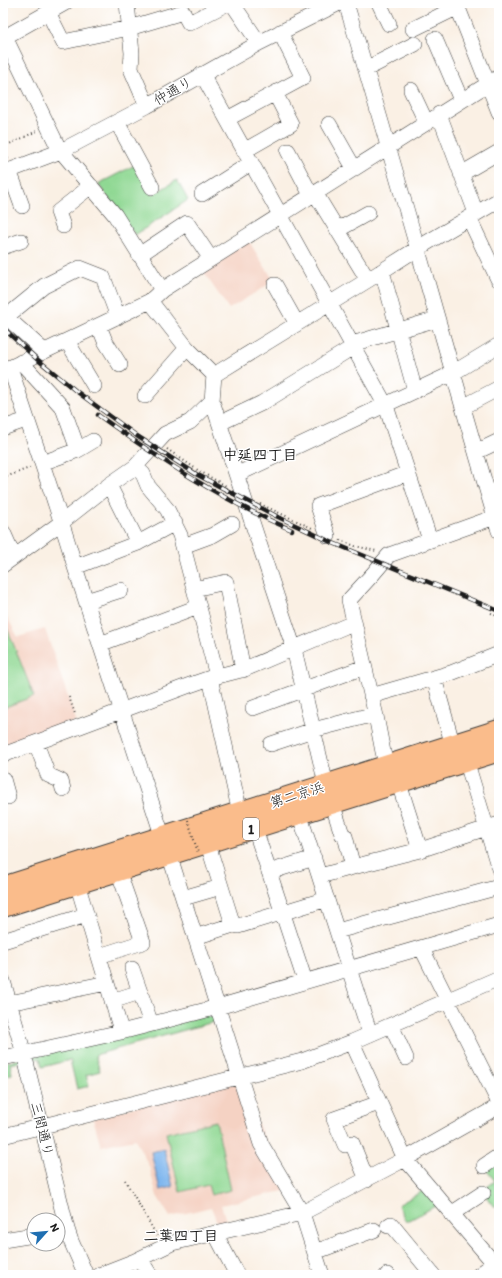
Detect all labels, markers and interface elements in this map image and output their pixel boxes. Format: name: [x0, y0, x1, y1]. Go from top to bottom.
street label: 仲通り: [151, 73, 195, 109]
district label: 中延四丁目: [222, 446, 298, 464]
street label: 第二京浜: [268, 778, 326, 812]
road number: 1: [243, 818, 259, 840]
street label: 三間通り: [27, 1100, 57, 1158]
north arrow: [26, 1212, 66, 1252]
text: N: [47, 1221, 62, 1234]
district label: 二葉四丁目: [143, 1227, 219, 1245]

